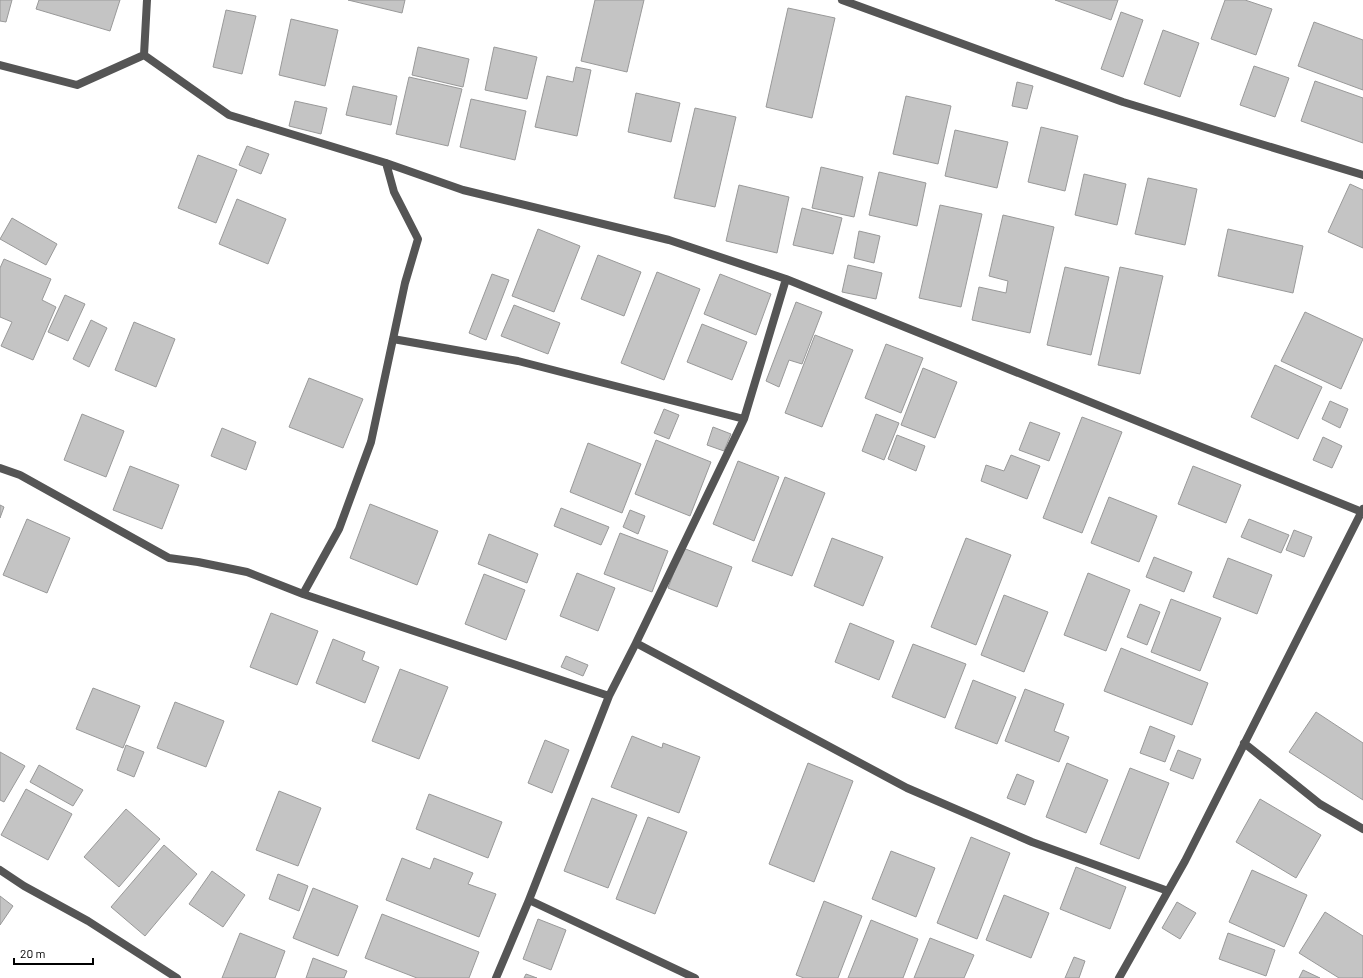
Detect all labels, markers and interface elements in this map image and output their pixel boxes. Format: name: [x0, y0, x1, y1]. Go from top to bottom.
scale bar: [14, 940, 93, 966]
text: 20 m: [20, 946, 46, 960]

